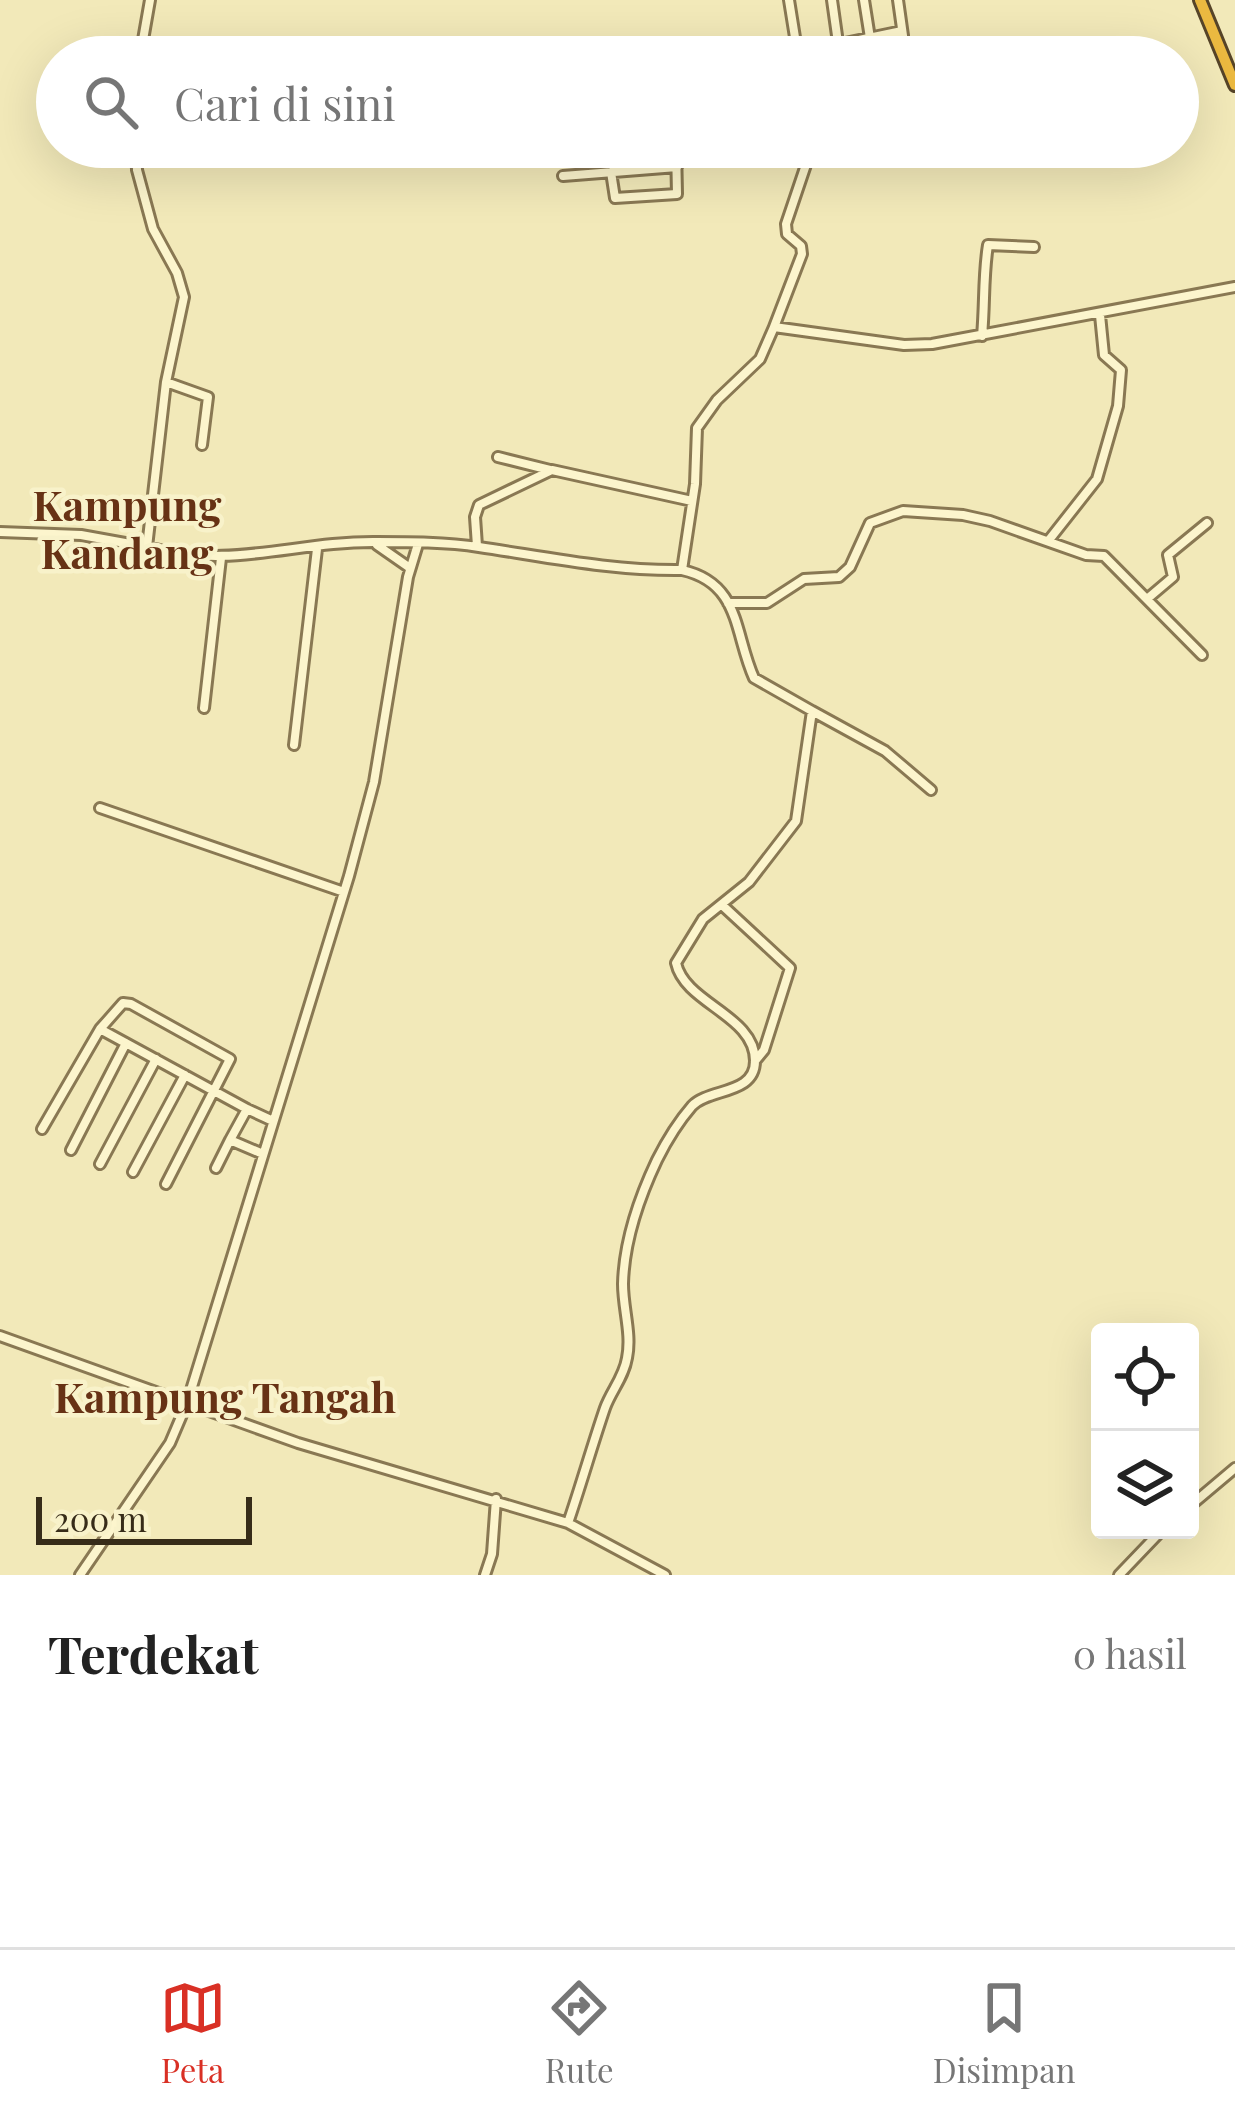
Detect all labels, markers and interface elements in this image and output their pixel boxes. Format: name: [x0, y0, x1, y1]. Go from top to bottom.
search box: [36, 36, 1199, 168]
icon: search: [78, 69, 144, 135]
text: Cari di sini: [174, 72, 396, 132]
district label: Kampung Kandang: [32, 476, 222, 580]
map controls: [1091, 1323, 1199, 1539]
button: locate: [1091, 1323, 1199, 1431]
district label: Kampung Tangah: [54, 1368, 397, 1424]
button: layers: [1091, 1431, 1199, 1539]
scale bar: [36, 1491, 252, 1544]
text: 200 m: [54, 1496, 147, 1540]
text: Terdekat: [48, 1619, 259, 1687]
text: 0 hasil: [1073, 1627, 1187, 1679]
tab: Peta: [160, 1975, 226, 2091]
tab: Rute: [545, 1975, 614, 2091]
tab: Disimpan: [933, 1975, 1075, 2091]

